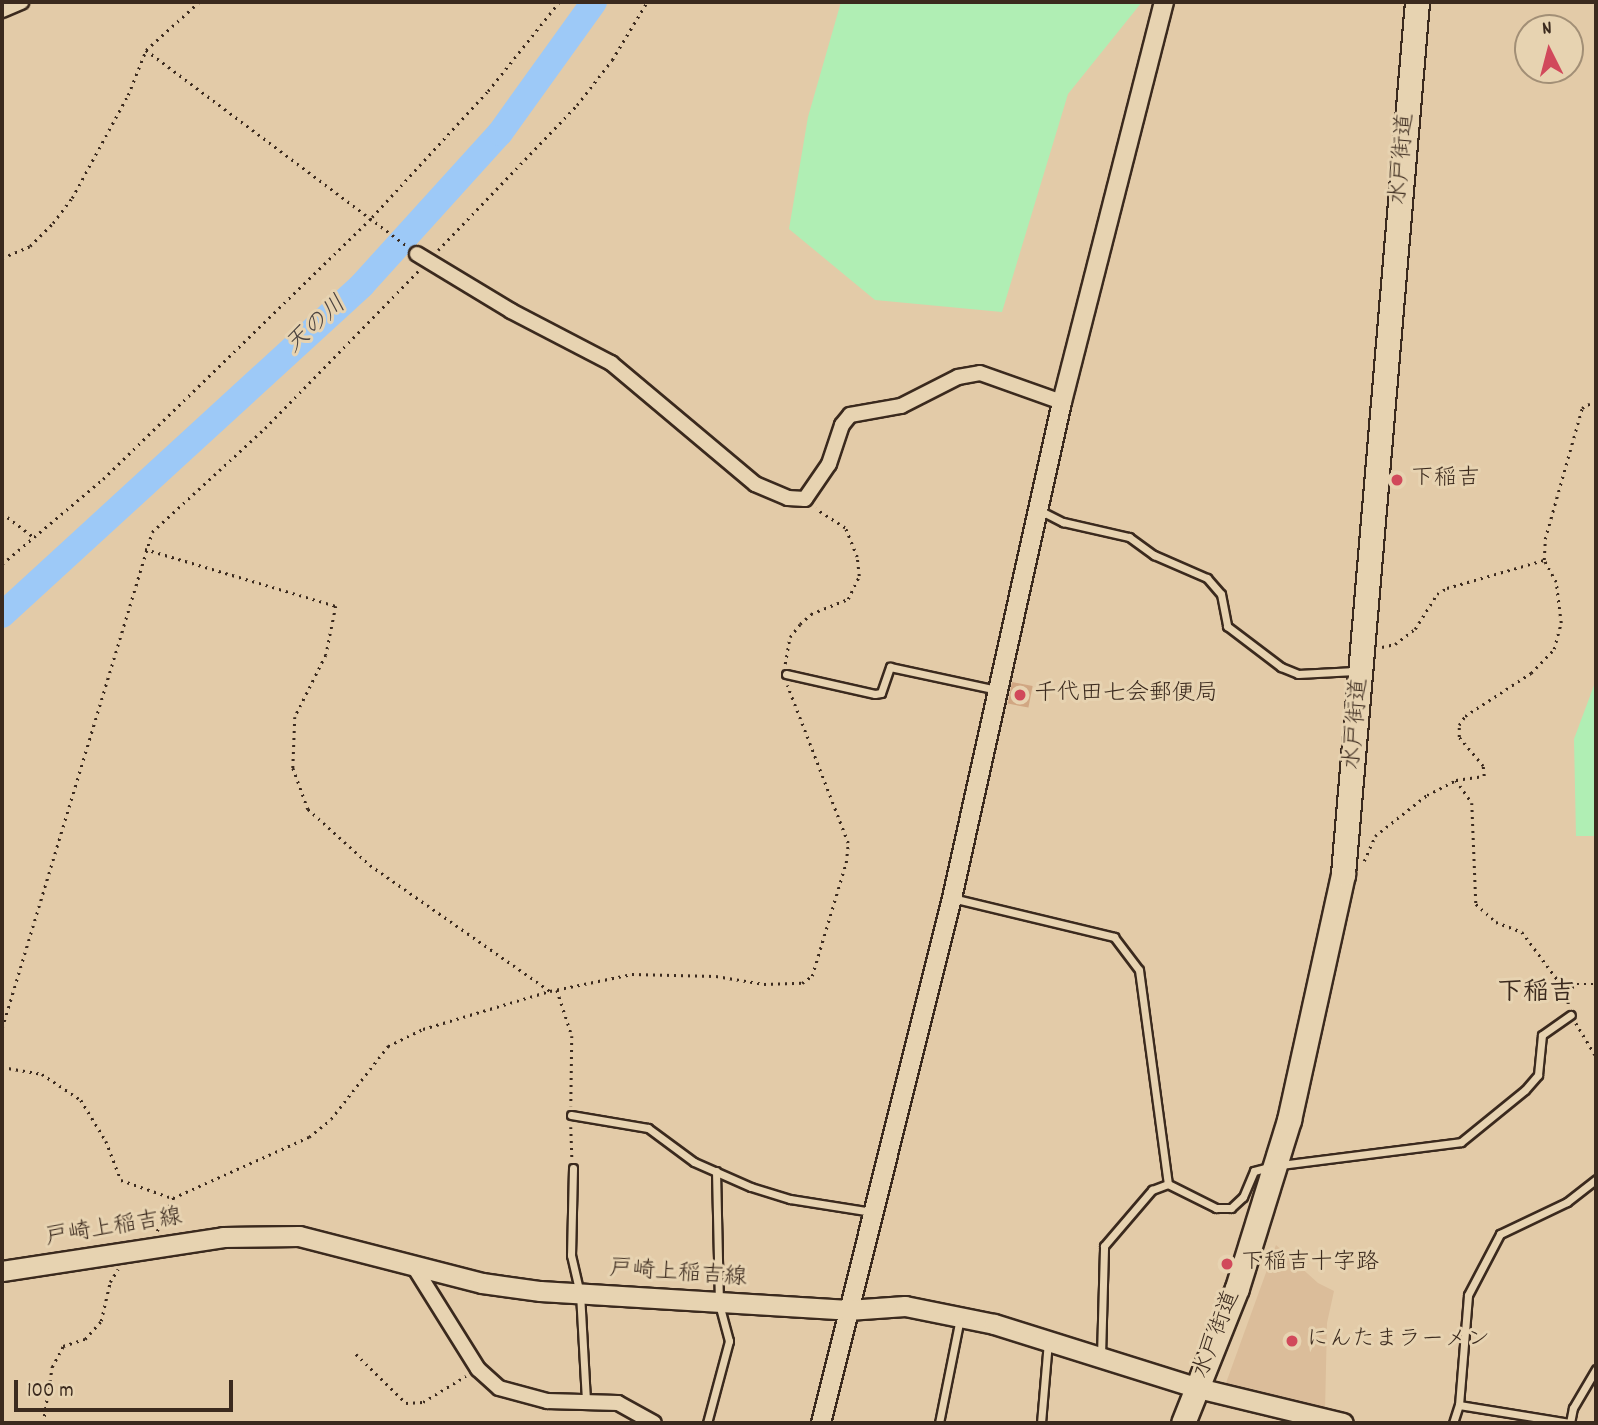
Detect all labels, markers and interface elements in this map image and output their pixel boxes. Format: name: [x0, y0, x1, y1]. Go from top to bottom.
north arrow: [1514, 14, 1584, 84]
text: N: [1541, 16, 1553, 44]
street label: 水戸街道: [1386, 112, 1422, 206]
water label: 天の川: [281, 291, 353, 361]
place label: 下稲吉: [1411, 466, 1480, 494]
marker: 下稲吉: [1389, 472, 1405, 488]
street label: 水戸街道: [1340, 677, 1376, 771]
place label: 千代田七会郵便局: [1034, 681, 1218, 709]
marker: 千代田七会郵便局: [1012, 687, 1028, 703]
district label: 下稲吉: [1497, 978, 1575, 1010]
street label: 戸崎上稲吉線: [44, 1205, 184, 1253]
place label: 下稲吉十字路: [1241, 1250, 1379, 1278]
street label: 戸崎上稲吉線: [608, 1256, 748, 1294]
marker: 下稲吉十字路: [1219, 1256, 1235, 1272]
street label: 水戸街道: [1189, 1287, 1247, 1383]
place label: にんたまラーメン: [1306, 1327, 1490, 1355]
marker: にんたまラーメン: [1284, 1333, 1300, 1349]
scale bar: [18, 1366, 236, 1410]
text: 100 m: [27, 1377, 74, 1407]

